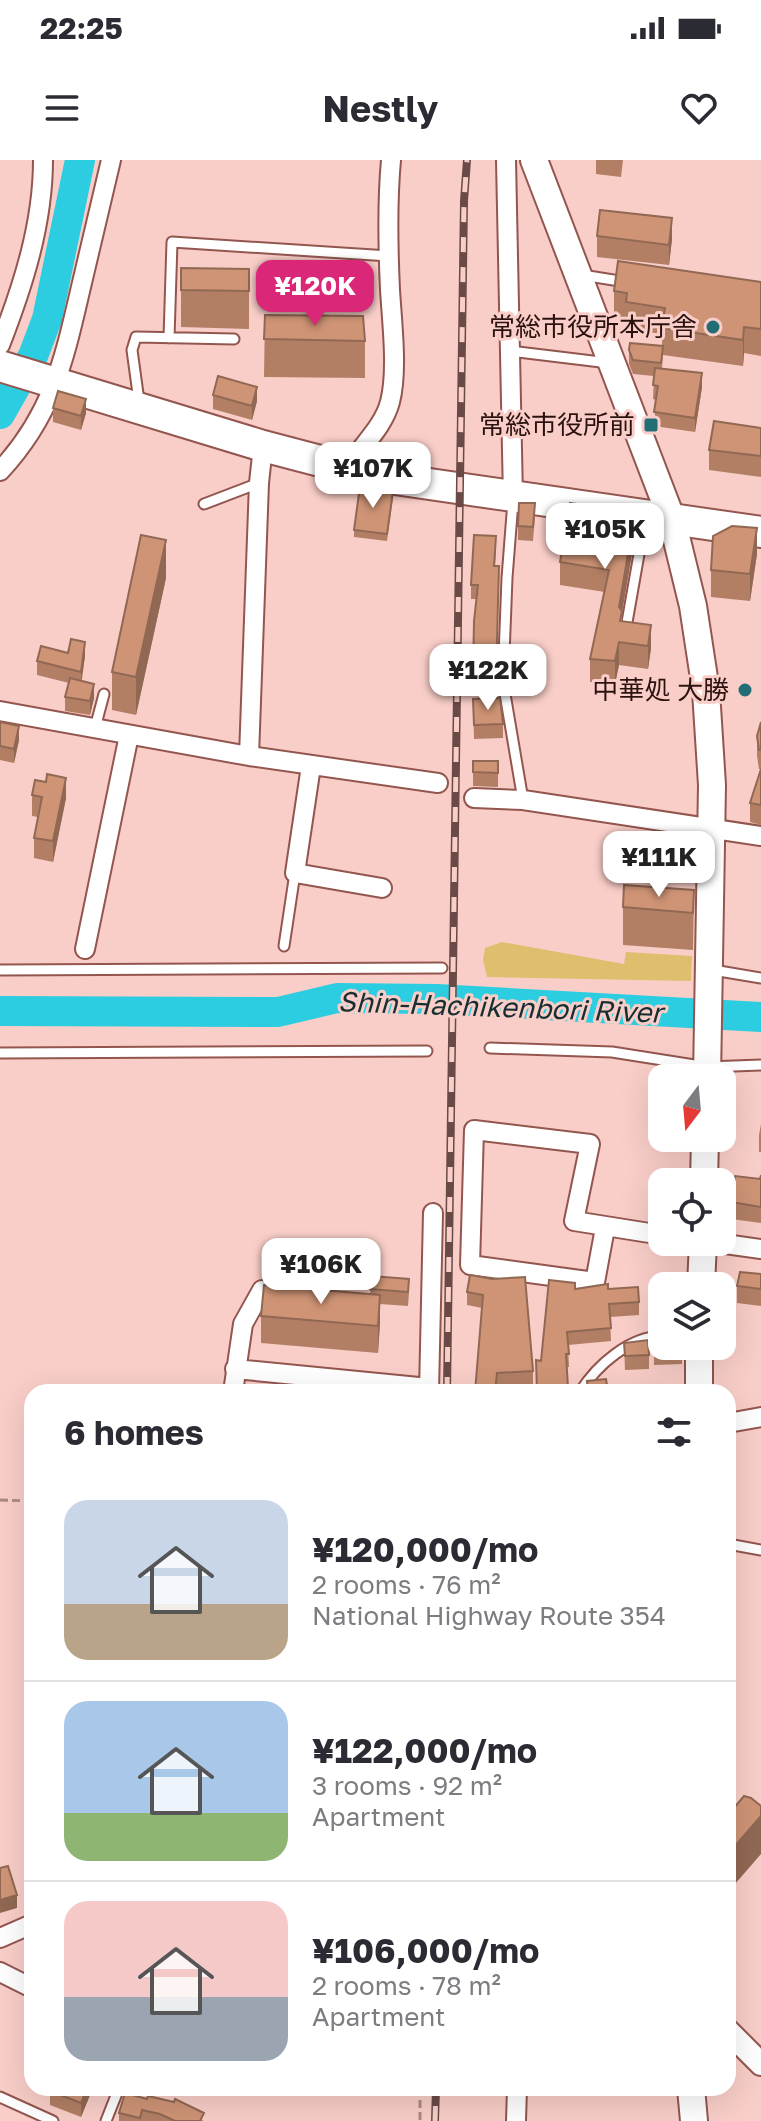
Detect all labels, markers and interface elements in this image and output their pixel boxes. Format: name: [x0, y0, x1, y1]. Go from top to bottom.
text: 22:25: [40, 10, 123, 46]
icon: menu: [40, 86, 84, 130]
icon: heart: [677, 86, 721, 130]
text: Nestly: [323, 87, 438, 130]
pin: ¥120K: [259, 260, 371, 328]
text: ¥120K: [274, 270, 356, 301]
place label: 常総市役所本庁舎: [489, 311, 697, 342]
marker: 常総市役所本庁舎: [704, 318, 722, 336]
place label: 常総市役所前: [479, 409, 635, 440]
marker: 常総市役所前: [642, 416, 660, 434]
pin: ¥107K: [317, 442, 429, 510]
text: ¥107K: [333, 452, 413, 483]
pin: ¥105K: [549, 503, 661, 571]
text: ¥105K: [564, 513, 646, 544]
pin: ¥122K: [432, 644, 544, 712]
text: ¥122K: [447, 654, 529, 685]
place label: 中華処 大勝: [592, 674, 729, 705]
marker: 中華処 大勝: [736, 681, 754, 699]
pin: ¥111K: [603, 831, 715, 899]
text: ¥111K: [621, 841, 697, 872]
water label: Shin-Hachikenbori River: [337, 984, 667, 1029]
north arrow: [648, 1064, 736, 1152]
map controls: [648, 1064, 736, 1360]
button: locate: [648, 1168, 736, 1256]
pin: ¥106K: [265, 1238, 377, 1306]
text: ¥106K: [280, 1248, 362, 1279]
button: layers: [648, 1272, 736, 1360]
icon: filters: [652, 1410, 696, 1454]
text: 6 homes: [64, 1412, 204, 1452]
text: ¥120,000/mo: [312, 1529, 538, 1569]
icon: home: [128, 1532, 224, 1628]
text: 2 rooms · 76 m²: [312, 1569, 501, 1600]
text: National Highway Route 354: [312, 1600, 666, 1631]
text: ¥122,000/mo: [312, 1730, 537, 1770]
icon: home: [128, 1733, 224, 1829]
text: 3 rooms · 92 m²: [312, 1770, 502, 1801]
text: Apartment: [312, 1801, 445, 1832]
text: ¥106,000/mo: [312, 1930, 539, 1970]
icon: home: [128, 1933, 224, 2029]
text: 2 rooms · 78 m²: [312, 1970, 501, 2001]
text: Apartment: [312, 2001, 445, 2032]

